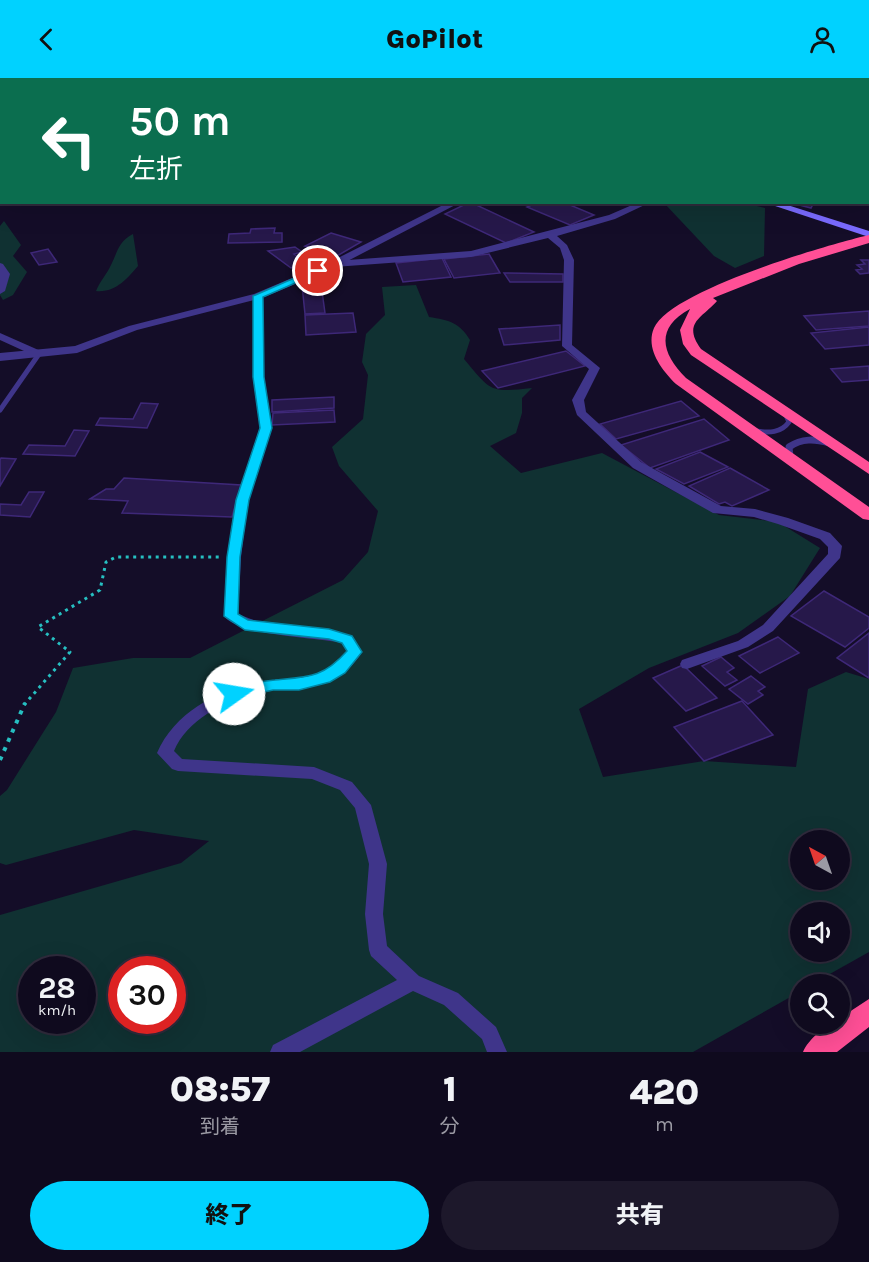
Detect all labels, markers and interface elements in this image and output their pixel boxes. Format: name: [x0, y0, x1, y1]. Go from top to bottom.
icon: back: [30, 23, 63, 56]
text: GoPilot: [386, 23, 483, 55]
icon: person: [806, 23, 839, 56]
text: 50 m: [129, 96, 231, 146]
icon: left: [30, 102, 108, 180]
text: 左折: [129, 153, 183, 185]
pin: [292, 245, 343, 296]
icon: arrive: [301, 254, 334, 287]
position arrow: [202, 662, 266, 726]
north arrow: [790, 830, 850, 890]
map controls: [790, 830, 850, 1034]
button: sound: [790, 902, 850, 962]
speed limit sign: 30: [108, 956, 186, 1034]
text: 28: [38, 970, 76, 1006]
button: search: [790, 974, 850, 1034]
text: km/h: [38, 1001, 76, 1019]
text: 08:57: [170, 1068, 270, 1110]
text: 1: [443, 1068, 457, 1110]
text: 420: [630, 1071, 699, 1113]
text: m: [655, 1113, 674, 1136]
text: 到着: [200, 1115, 240, 1138]
text: 分: [440, 1115, 460, 1138]
button: 終了: [30, 1181, 429, 1250]
button: 共有: [441, 1181, 839, 1250]

